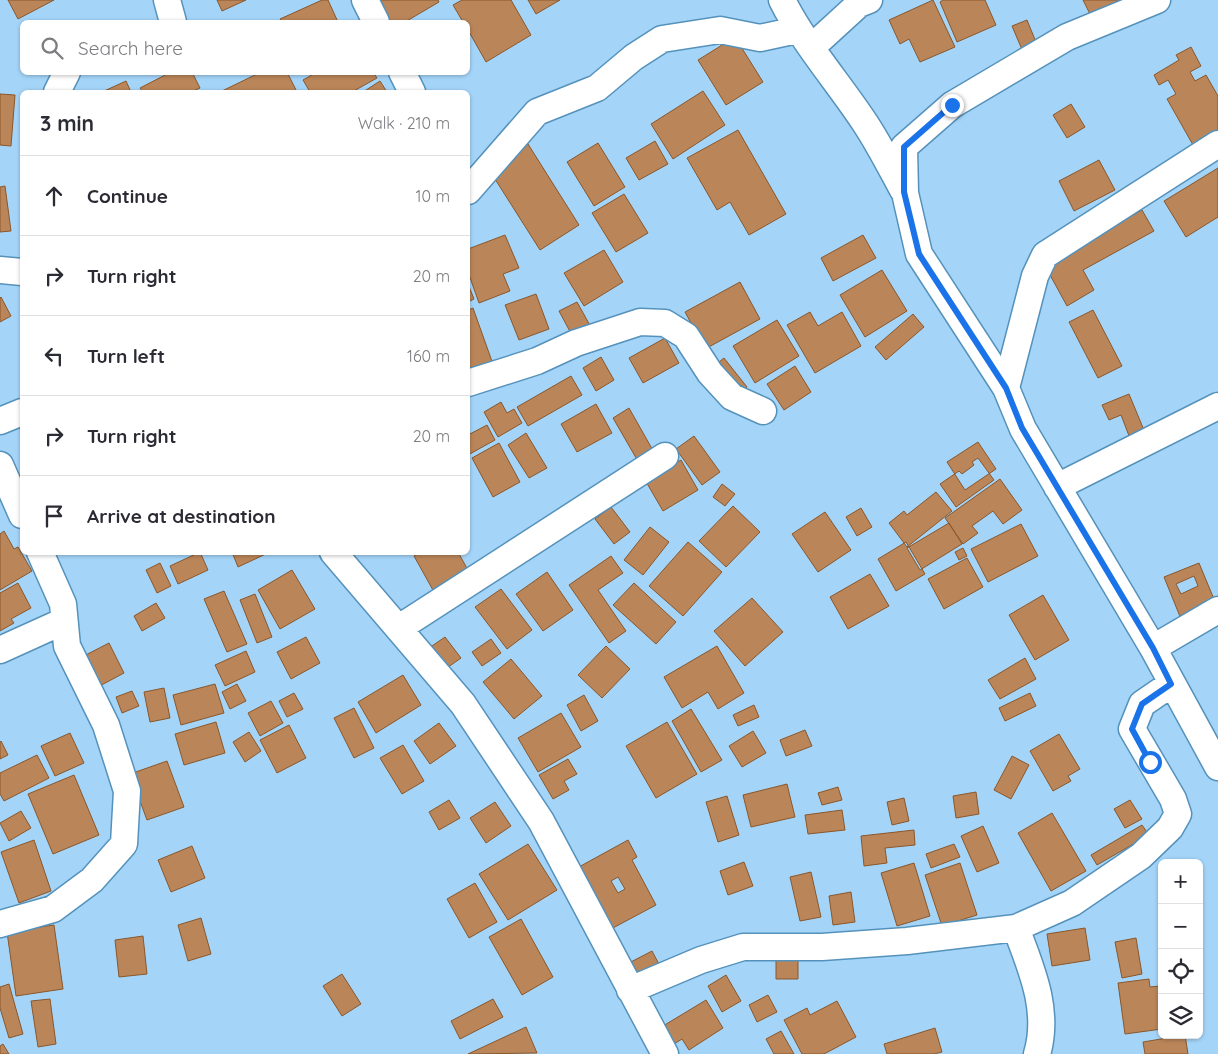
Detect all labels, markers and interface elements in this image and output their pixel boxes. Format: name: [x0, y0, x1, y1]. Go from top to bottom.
search box: [20, 20, 470, 75]
icon: search: [38, 34, 66, 62]
text: Search here: [78, 36, 183, 60]
route end: [941, 94, 964, 117]
text: 3 min: [40, 110, 94, 136]
text: Walk · 210 m: [358, 113, 450, 133]
icon: ahead: [40, 182, 68, 210]
text: Continue: [87, 184, 168, 208]
text: 10 m: [416, 186, 450, 206]
icon: right: [40, 262, 68, 290]
text: Turn right: [87, 264, 176, 288]
text: 20 m: [413, 266, 450, 286]
icon: left: [40, 342, 68, 370]
text: Turn left: [87, 344, 165, 368]
text: 160 m: [407, 346, 450, 366]
icon: right: [40, 422, 68, 450]
text: Turn right: [87, 424, 176, 448]
text: 20 m: [413, 426, 450, 446]
icon: arrive: [40, 502, 68, 530]
text: Arrive at destination: [87, 504, 276, 528]
route start: [1139, 751, 1162, 774]
map controls: [1158, 859, 1203, 1039]
button: +: [1158, 859, 1203, 904]
button: −: [1158, 904, 1203, 949]
button: locate: [1158, 949, 1203, 994]
button: layers: [1158, 994, 1203, 1039]

